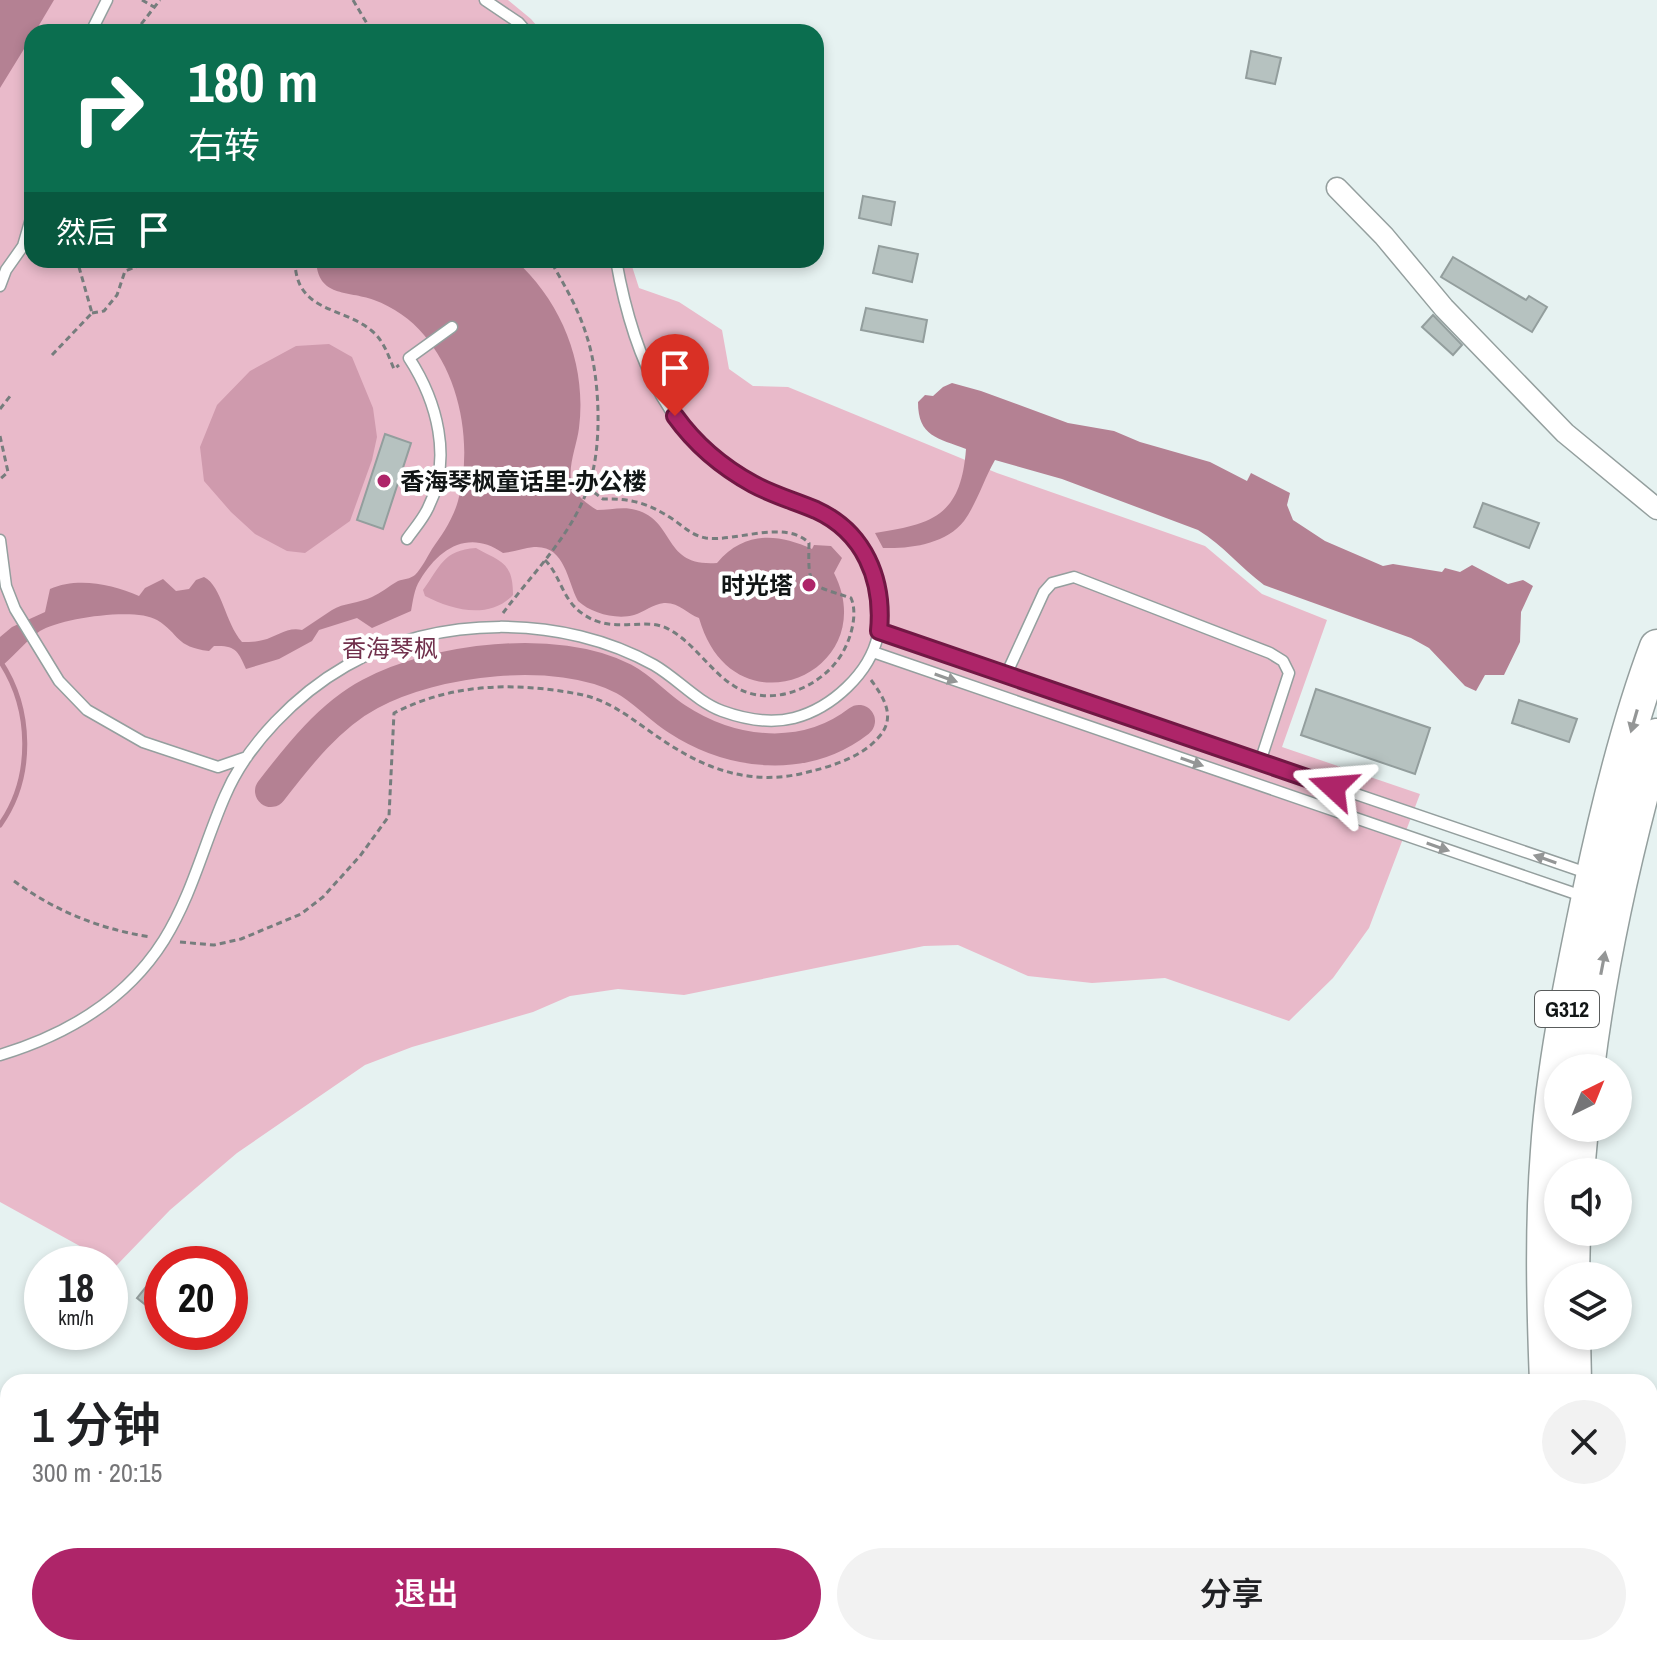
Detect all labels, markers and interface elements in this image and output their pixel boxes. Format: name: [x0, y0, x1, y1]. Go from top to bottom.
text: 180 m: [188, 44, 318, 119]
icon: right: [56, 56, 160, 160]
text: 右转: [188, 121, 260, 169]
icon: arrive: [132, 208, 176, 252]
text: 然后: [56, 212, 116, 252]
pin: [641, 334, 709, 416]
icon: arrive: [653, 346, 697, 390]
place label: 香海琴枫童话里-办公楼: [400, 465, 647, 497]
marker: 香海琴枫童话里-办公楼: [375, 472, 393, 490]
place label: 时光塔: [721, 569, 793, 601]
marker: 时光塔: [800, 576, 818, 594]
park label: 香海琴枫: [342, 632, 438, 664]
one-way arrow: [935, 672, 959, 684]
one-way arrow: [1627, 709, 1639, 734]
position arrow: [1291, 745, 1375, 829]
one-way arrow: [1180, 757, 1204, 769]
one-way arrow: [1426, 841, 1450, 853]
one-way arrow: [1533, 853, 1557, 865]
one-way arrow: [1598, 951, 1610, 976]
road number: G312: [1535, 991, 1599, 1027]
north arrow: [1544, 1054, 1632, 1142]
map controls: [1544, 1054, 1632, 1350]
button: sound: [1544, 1158, 1632, 1246]
speed limit sign: 20: [144, 1246, 248, 1350]
text: 18: [58, 1261, 94, 1314]
button: layers: [1544, 1262, 1632, 1350]
text: km/h: [58, 1304, 94, 1331]
text: 1 分钟: [32, 1392, 161, 1457]
button: close: [1542, 1400, 1626, 1484]
text: 300 m · 20:15: [32, 1455, 162, 1490]
button: 退出: [32, 1548, 821, 1640]
button: 分享: [837, 1548, 1626, 1640]

